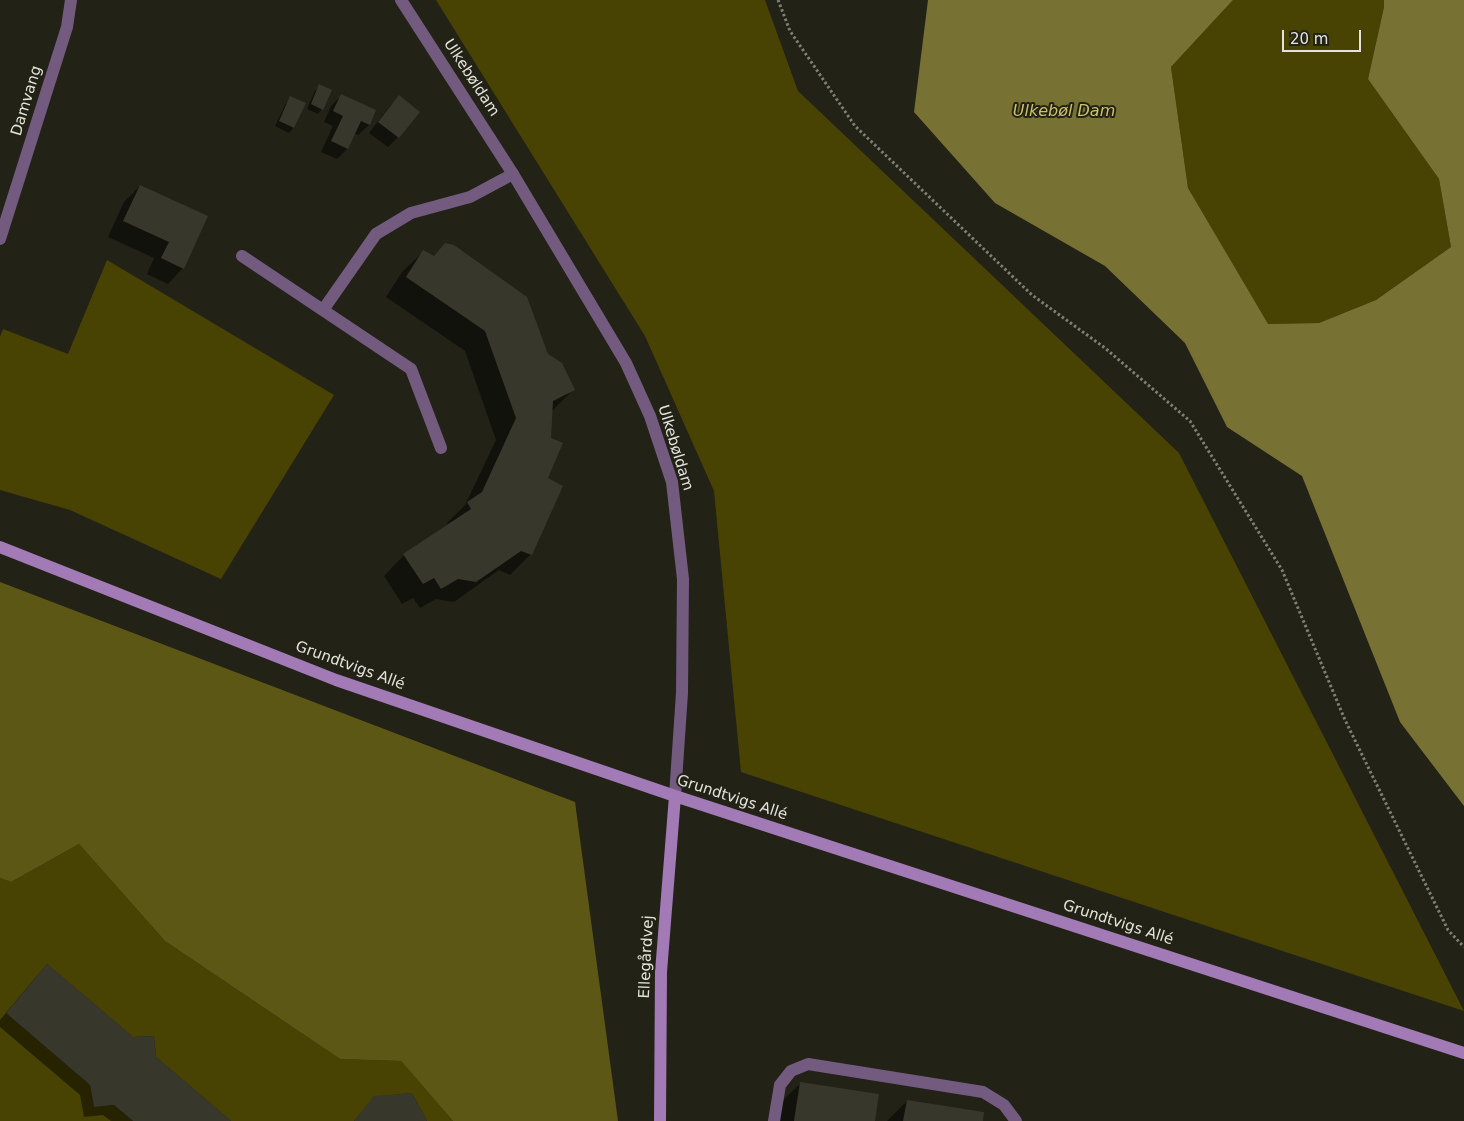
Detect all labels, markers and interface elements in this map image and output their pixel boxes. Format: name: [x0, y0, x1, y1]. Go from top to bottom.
scale bar: [1284, 20, 1363, 52]
text: 20 m: [1290, 30, 1328, 48]
street label: Ulkebøldam: [439, 36, 503, 120]
street label: Damvang: [8, 64, 46, 138]
water label: Ulkebøl Dam: [1013, 102, 1115, 122]
street label: Ulkebøldam: [653, 403, 697, 493]
street label: Grundtvigs Allé: [293, 638, 407, 694]
street label: Grundtvigs Allé: [674, 772, 790, 824]
street label: Grundtvigs Allé: [1060, 897, 1176, 949]
street label: Ellegårdvej: [636, 915, 658, 999]

